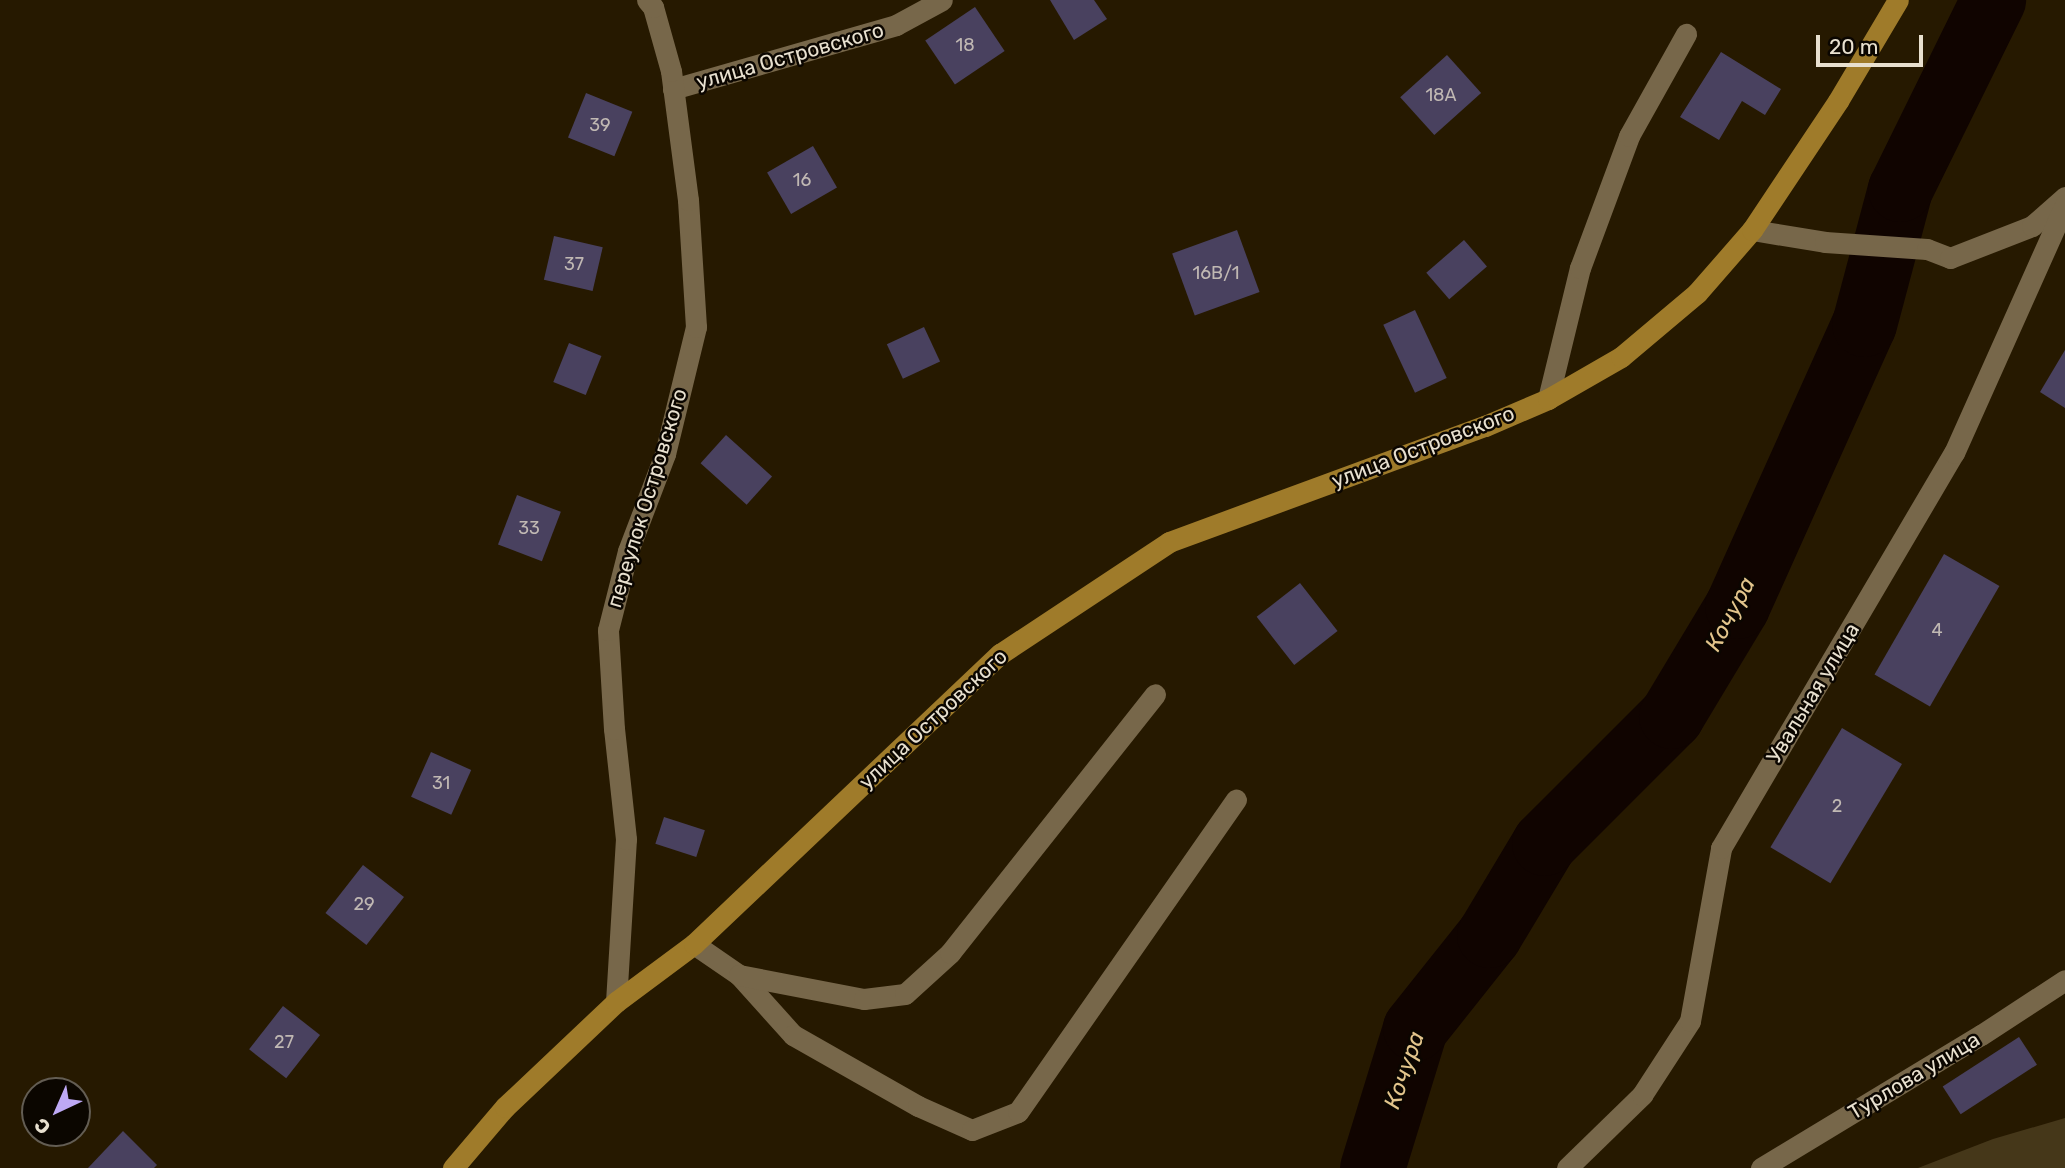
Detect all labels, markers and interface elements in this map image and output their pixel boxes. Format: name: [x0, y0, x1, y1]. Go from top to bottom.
street label: улица Островского: [693, 17, 887, 95]
scale bar: [1820, 21, 1927, 65]
house number: 18: [955, 34, 975, 56]
text: 20 m: [1829, 34, 1878, 59]
house number: 18А: [1425, 84, 1457, 106]
house number: 39: [589, 114, 611, 136]
house number: 16: [793, 169, 811, 191]
house number: 37: [564, 253, 584, 275]
house number: 16В/1: [1193, 262, 1239, 284]
street label: переулок Островского: [602, 385, 692, 611]
street label: улица Островского: [1328, 401, 1518, 493]
house number: 33: [518, 517, 540, 539]
water label: Кочура: [1699, 572, 1761, 656]
street label: Увальная улица: [1761, 618, 1865, 768]
house number: 4: [1931, 619, 1943, 641]
street label: улица Островского: [854, 644, 1012, 794]
house number: 31: [432, 772, 450, 794]
house number: 2: [1832, 795, 1842, 817]
house number: 29: [353, 893, 375, 915]
street label: Турлова улица: [1844, 1027, 1984, 1125]
water label: Кочура: [1378, 1028, 1430, 1112]
house number: 27: [274, 1031, 294, 1053]
north arrow: [21, 1077, 91, 1147]
text: С: [30, 1113, 55, 1139]

